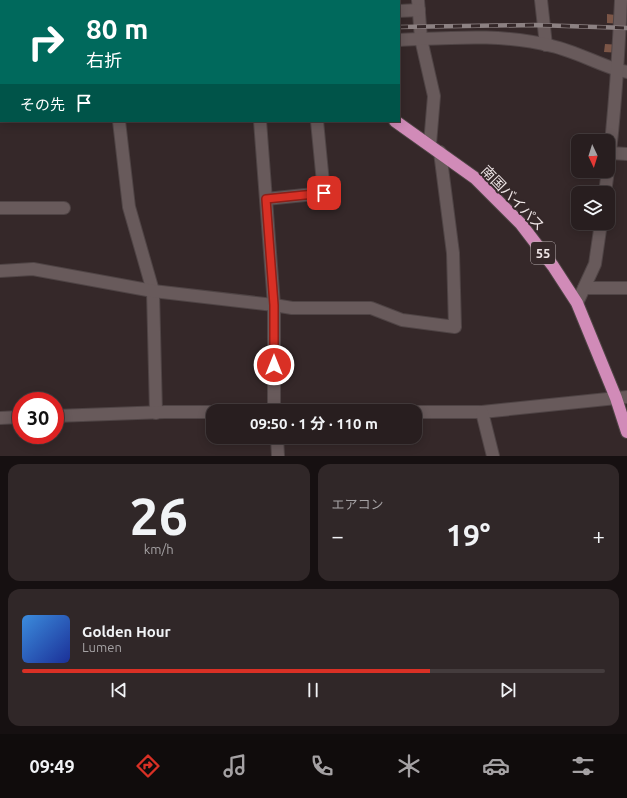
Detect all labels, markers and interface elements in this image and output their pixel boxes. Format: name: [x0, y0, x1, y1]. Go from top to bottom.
text: 80 m: [86, 13, 148, 44]
icon: right: [20, 16, 72, 68]
text: 右折: [86, 50, 122, 70]
icon: arrive: [73, 92, 95, 114]
text: その先: [20, 96, 65, 113]
north arrow: [571, 134, 615, 178]
map controls: [571, 134, 615, 230]
street label: 南国バイパス: [478, 162, 548, 234]
pin: [307, 176, 341, 210]
icon: arrive: [313, 182, 335, 204]
button: layers: [571, 186, 615, 230]
road number: 55: [531, 242, 555, 264]
position arrow: [253, 344, 295, 386]
speed limit sign: 30: [12, 392, 64, 444]
text: 09:50 · 1 分 · 110 m: [250, 415, 378, 432]
text: 26: [129, 487, 188, 545]
text: エアコン: [332, 497, 384, 511]
text: 19°: [446, 518, 490, 552]
text: −: [332, 523, 344, 548]
text: +: [593, 523, 605, 548]
text: km/h: [144, 542, 174, 556]
text: Golden Hour: [82, 623, 171, 640]
text: Lumen: [82, 640, 122, 654]
icon: previous: [108, 679, 130, 701]
icon: pause: [302, 679, 324, 701]
icon: next: [497, 679, 519, 701]
icon: directions: [134, 752, 162, 780]
icon: music: [221, 752, 249, 780]
icon: phone: [308, 752, 336, 780]
icon: climate: [395, 752, 423, 780]
icon: car: [482, 752, 510, 780]
icon: filters: [569, 752, 597, 780]
text: 09:49: [30, 756, 75, 776]

